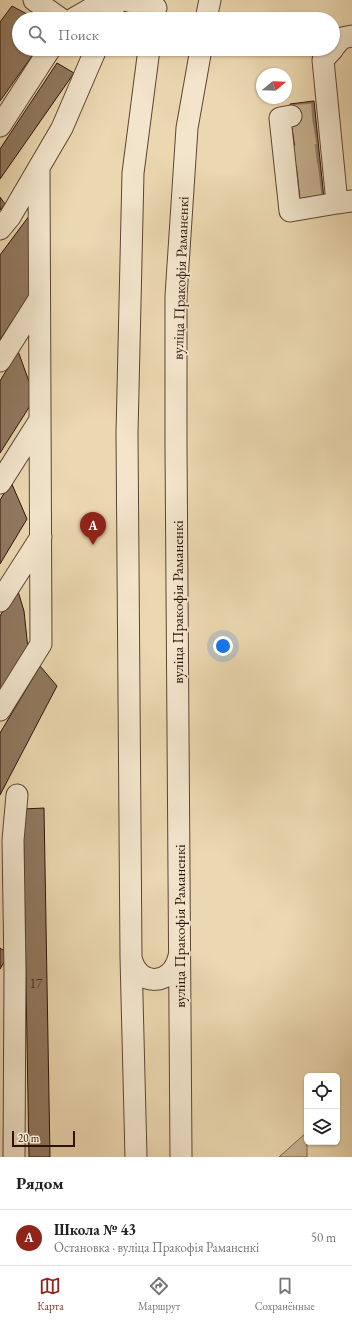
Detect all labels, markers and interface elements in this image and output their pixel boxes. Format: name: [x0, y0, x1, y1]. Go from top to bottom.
search box: [12, 12, 340, 56]
icon: search: [26, 23, 48, 45]
text: Поиск: [58, 25, 99, 44]
north arrow: [256, 68, 292, 104]
street label: вуліца Пракофія Раманенкі: [168, 196, 192, 360]
pin: A: [80, 512, 106, 545]
street label: вуліца Пракофія Раманенкі: [168, 520, 187, 684]
your location: [213, 636, 233, 656]
street label: вуліца Пракофія Раманенкі: [170, 844, 189, 1008]
house number: 17: [30, 975, 43, 992]
map controls: [304, 1073, 340, 1145]
button: locate: [304, 1073, 340, 1109]
button: layers: [304, 1109, 340, 1145]
scale bar: [12, 1129, 75, 1148]
text: 20 m: [18, 1131, 39, 1145]
text: Рядом: [16, 1172, 64, 1194]
text: Школа № 43: [54, 1220, 136, 1239]
text: A: [24, 1229, 34, 1246]
text: 50 m: [311, 1229, 336, 1246]
text: Остановка · вуліца Пракофія Раманенкі: [54, 1239, 259, 1256]
tab: Карта: [37, 1275, 64, 1313]
tab: Маршрут: [138, 1275, 180, 1313]
tab: Сохранённые: [255, 1275, 315, 1313]

